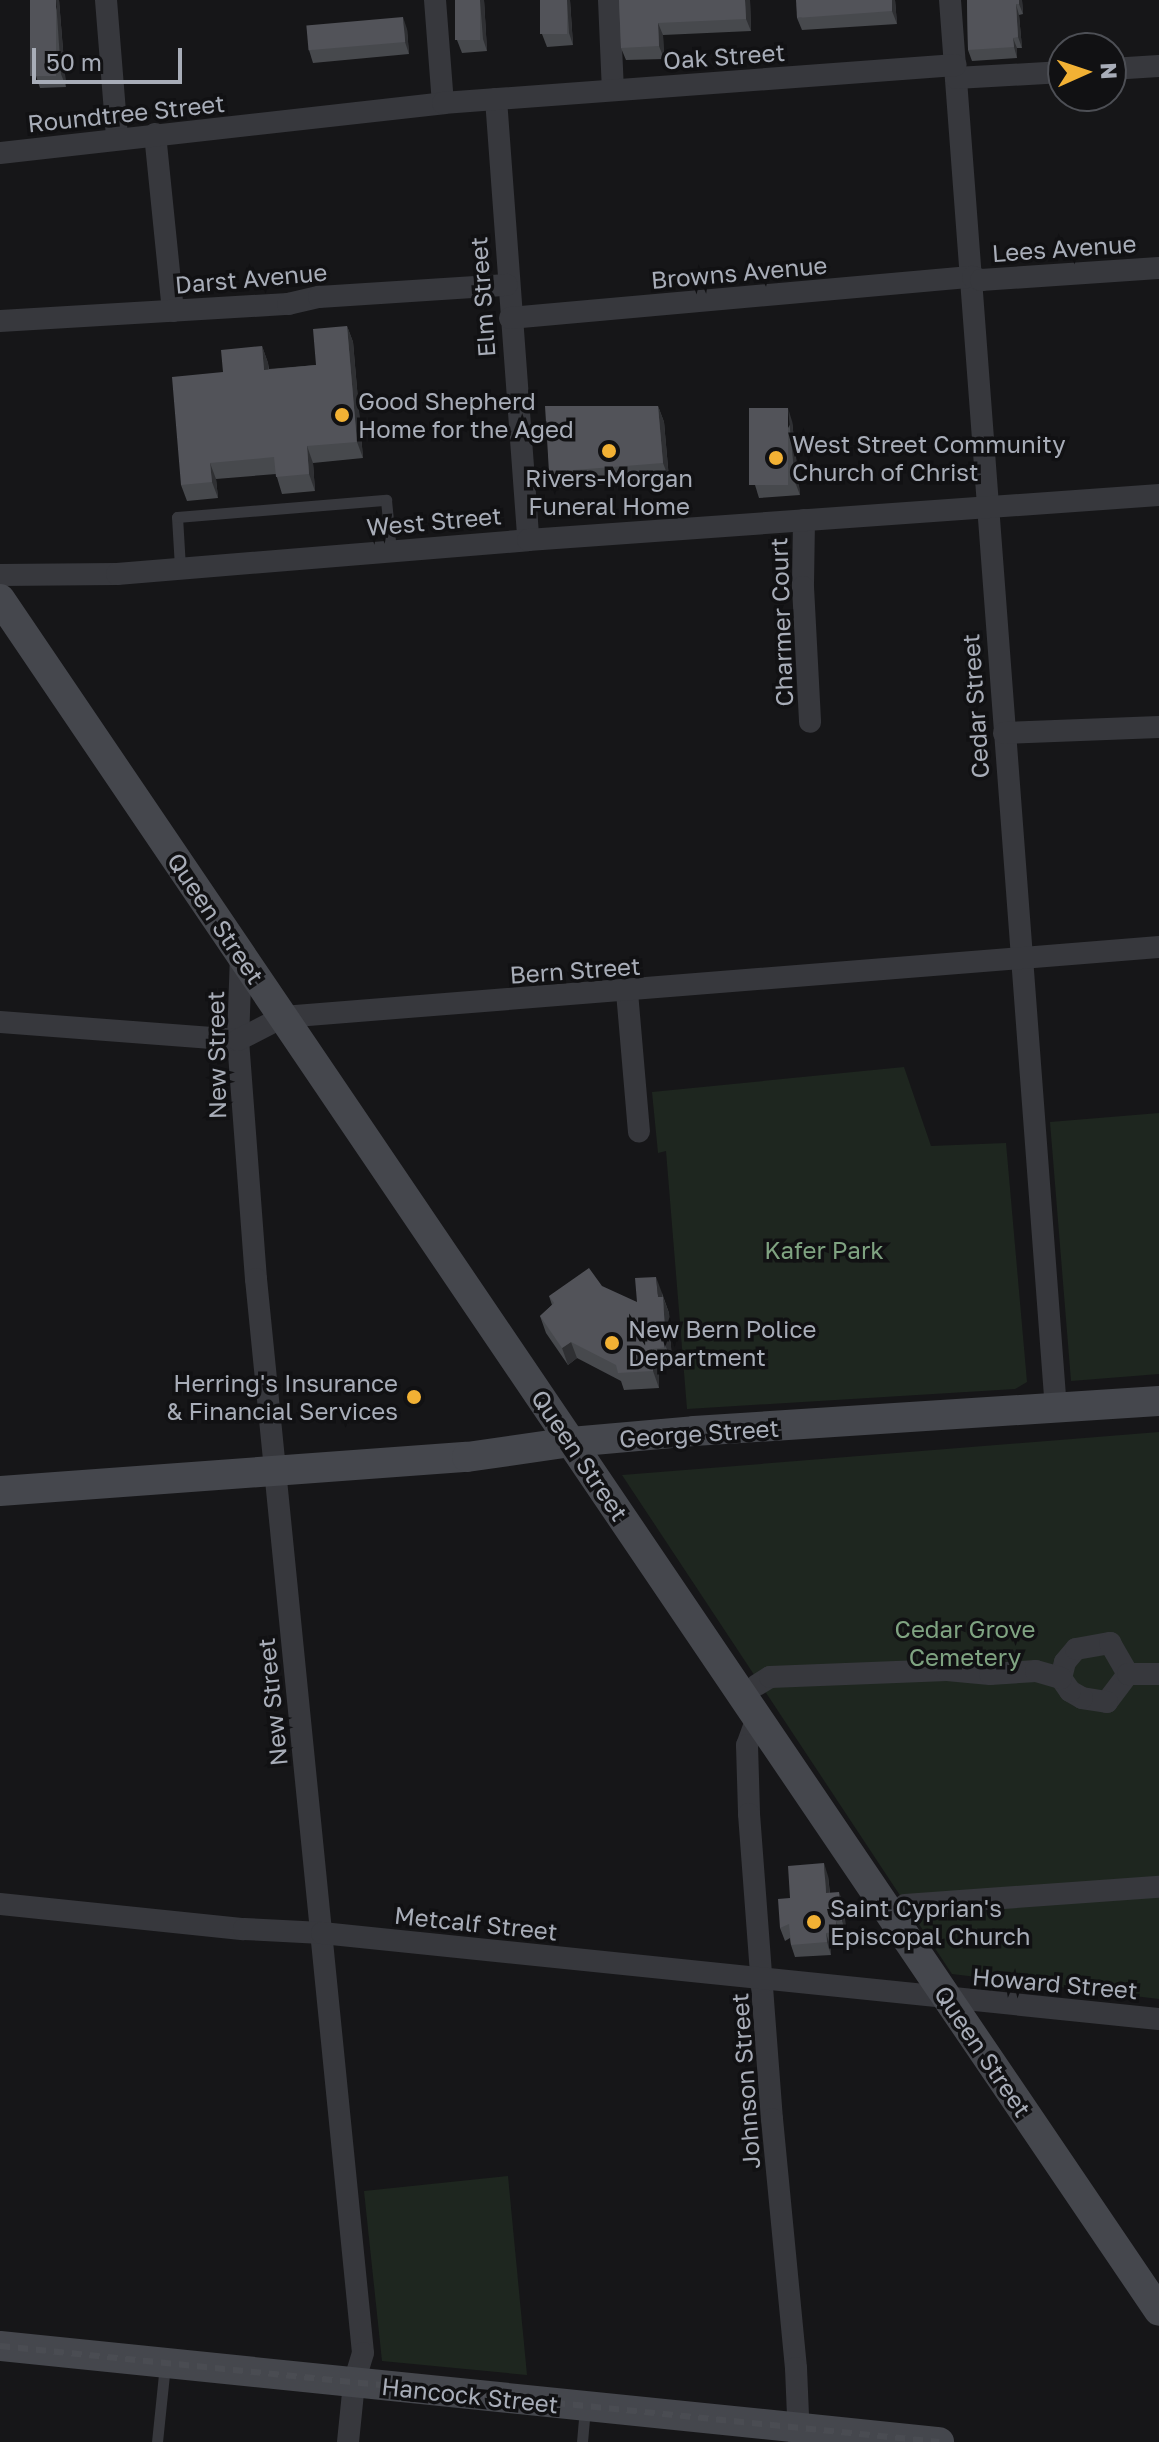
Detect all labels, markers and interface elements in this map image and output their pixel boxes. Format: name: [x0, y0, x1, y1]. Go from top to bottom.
scale bar: [36, 32, 186, 82]
north arrow: [1047, 32, 1127, 112]
street label: Oak Street: [662, 37, 786, 75]
text: 50 m: [46, 47, 102, 76]
text: N: [1096, 62, 1123, 80]
street label: Roundtree Street: [26, 88, 226, 138]
street label: Lees Avenue: [991, 229, 1137, 267]
street label: Elm Street: [463, 236, 501, 358]
street label: Browns Avenue: [650, 250, 828, 294]
street label: Darst Avenue: [174, 257, 328, 299]
place label: Good Shepherd Home for the Aged: [358, 387, 574, 443]
marker: Good Shepherd Home for the Aged: [333, 406, 351, 424]
place label: West Street Community Church of Christ: [792, 430, 1066, 486]
marker: Rivers-Morgan Funeral Home: [600, 442, 618, 460]
marker: West Street Community Church of Christ: [767, 449, 785, 467]
place label: Rivers-Morgan Funeral Home: [525, 464, 693, 520]
street label: West Street: [365, 501, 503, 541]
street label: Charmer Court: [764, 537, 798, 707]
street label: Cedar Street: [956, 633, 994, 779]
street label: Queen Street: [162, 847, 270, 989]
street label: Bern Street: [509, 951, 641, 989]
street label: New Street: [200, 991, 232, 1119]
park label: Kafer Park: [764, 1236, 884, 1264]
place label: New Bern Police Department: [628, 1315, 816, 1371]
marker: New Bern Police Department: [603, 1334, 621, 1352]
place label: Herring's Insurance & Financial Services: [166, 1369, 398, 1425]
street label: Queen Street: [526, 1384, 634, 1526]
marker: Herring's Insurance & Financial Services: [405, 1388, 423, 1406]
street label: George Street: [618, 1413, 780, 1453]
park label: Cedar Grove Cemetery: [895, 1615, 1035, 1671]
street label: New Street: [251, 1637, 293, 1767]
place label: Saint Cyprian's Episcopal Church: [830, 1894, 1031, 1950]
street label: Metcalf Street: [393, 1900, 559, 1946]
marker: Saint Cyprian's Episcopal Church: [805, 1913, 823, 1931]
street label: Howard Street: [971, 1961, 1139, 2005]
street label: Queen Street: [929, 1980, 1037, 2122]
street label: Johnson Street: [724, 1992, 766, 2170]
street label: Hancock Street: [380, 2371, 560, 2419]

